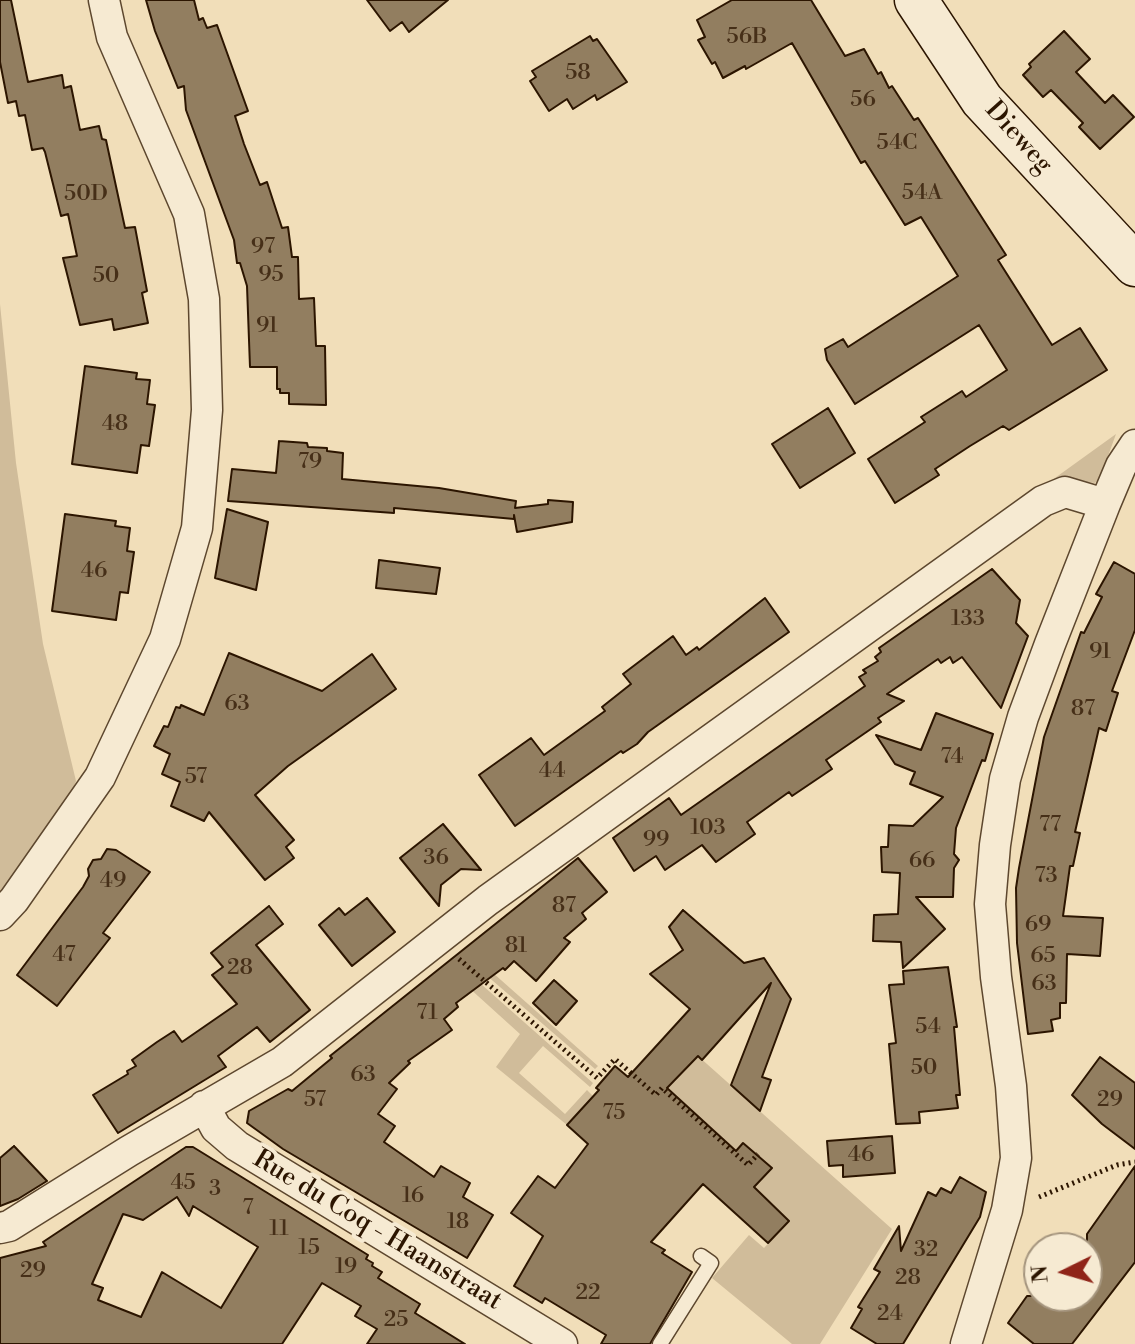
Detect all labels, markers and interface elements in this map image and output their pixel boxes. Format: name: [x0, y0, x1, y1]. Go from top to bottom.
house number: 56B: [727, 25, 767, 51]
house number: 58: [565, 61, 591, 87]
house number: 56: [850, 88, 876, 114]
street label: Dieweg: [978, 96, 1058, 180]
house number: 54C: [877, 131, 917, 157]
house number: 54A: [902, 181, 942, 207]
house number: 50D: [64, 182, 108, 208]
house number: 97: [251, 235, 275, 261]
house number: 95: [258, 263, 284, 289]
house number: 50: [93, 264, 119, 290]
house number: 91: [256, 314, 278, 340]
house number: 48: [102, 412, 128, 438]
house number: 79: [298, 450, 322, 476]
house number: 46: [81, 559, 107, 585]
house number: 133: [951, 607, 985, 633]
house number: 91: [1089, 640, 1111, 666]
house number: 63: [224, 692, 250, 718]
house number: 87: [1071, 697, 1095, 723]
house number: 74: [941, 745, 963, 771]
house number: 44: [539, 759, 565, 785]
house number: 57: [185, 765, 207, 791]
house number: 77: [1039, 813, 1061, 839]
house number: 103: [690, 816, 726, 842]
house number: 99: [643, 828, 669, 854]
house number: 36: [423, 846, 449, 872]
house number: 66: [909, 849, 935, 875]
house number: 73: [1034, 864, 1058, 890]
house number: 49: [100, 869, 126, 895]
house number: 87: [552, 894, 576, 920]
house number: 69: [1025, 913, 1051, 939]
house number: 81: [505, 934, 527, 960]
house number: 47: [52, 943, 76, 969]
house number: 65: [1030, 944, 1056, 970]
house number: 28: [227, 956, 253, 982]
house number: 63: [1031, 972, 1057, 998]
house number: 71: [416, 1001, 438, 1027]
house number: 54: [915, 1015, 941, 1041]
house number: 50: [911, 1056, 937, 1082]
house number: 63: [350, 1063, 376, 1089]
house number: 57: [304, 1088, 326, 1114]
house number: 29: [1097, 1088, 1123, 1114]
house number: 75: [603, 1101, 625, 1127]
house number: 46: [848, 1143, 874, 1169]
street label: Rue du Coq - Haanstraat: [247, 1144, 507, 1318]
house number: 45: [170, 1171, 196, 1197]
house number: 3: [209, 1177, 221, 1203]
house number: 16: [402, 1184, 424, 1210]
house number: 7: [242, 1196, 254, 1222]
house number: 18: [447, 1210, 469, 1236]
house number: 11: [269, 1217, 289, 1243]
north arrow: [1023, 1232, 1103, 1312]
house number: 15: [298, 1236, 320, 1262]
house number: 32: [914, 1238, 938, 1264]
house number: 19: [335, 1255, 357, 1281]
house number: 29: [20, 1259, 46, 1285]
text: N: [1026, 1264, 1055, 1284]
house number: 28: [895, 1266, 921, 1292]
house number: 22: [575, 1281, 601, 1307]
house number: 24: [877, 1302, 903, 1328]
house number: 25: [384, 1308, 408, 1334]

